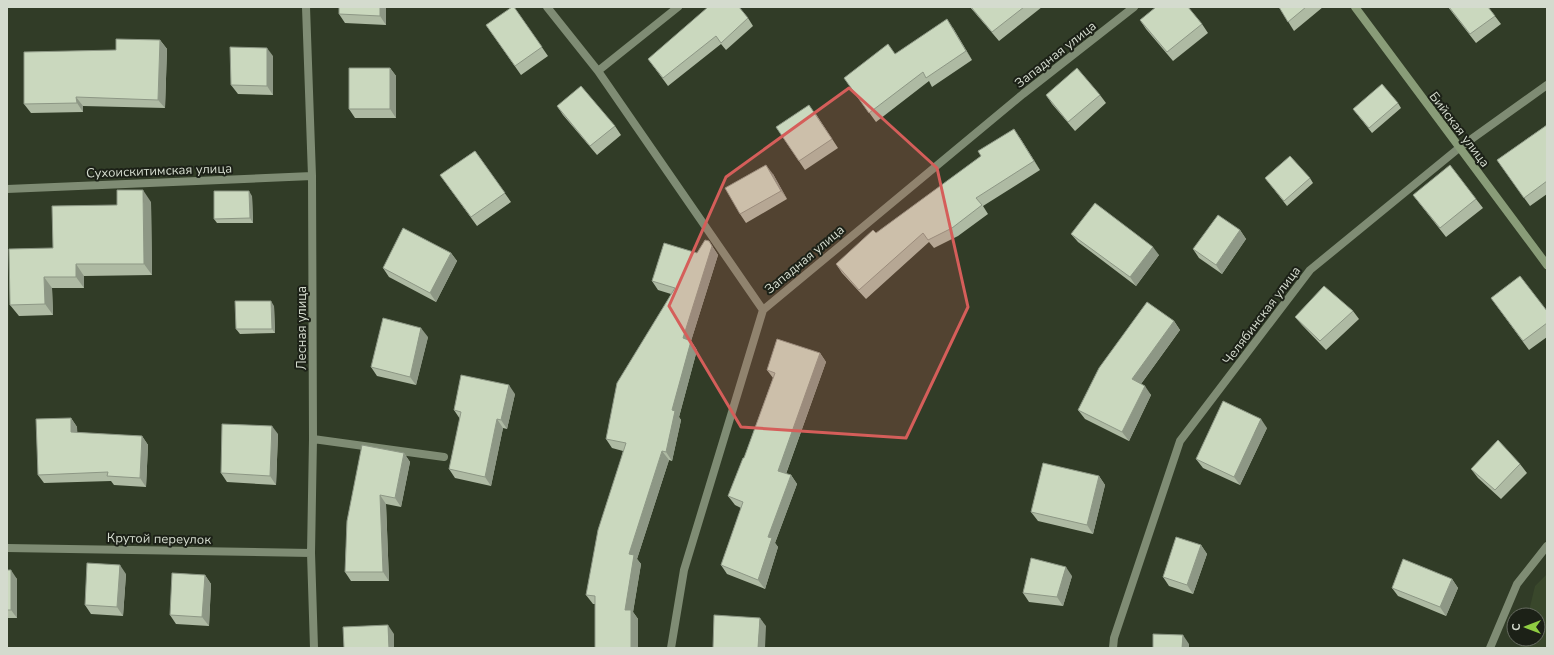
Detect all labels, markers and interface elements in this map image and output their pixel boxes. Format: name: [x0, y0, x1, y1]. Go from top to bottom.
street label: Западная улица: [1011, 17, 1100, 92]
street label: Бийская улица: [1425, 88, 1494, 171]
street label: Сухоискитимская улица: [86, 159, 232, 183]
street label: Западная улица: [761, 221, 848, 298]
street label: Челябинская улица: [1219, 262, 1305, 369]
street label: Лесная улица: [293, 286, 311, 370]
street label: Крутой переулок: [107, 529, 211, 549]
north arrow: [1506, 607, 1546, 647]
text: С: [1509, 623, 1524, 631]

